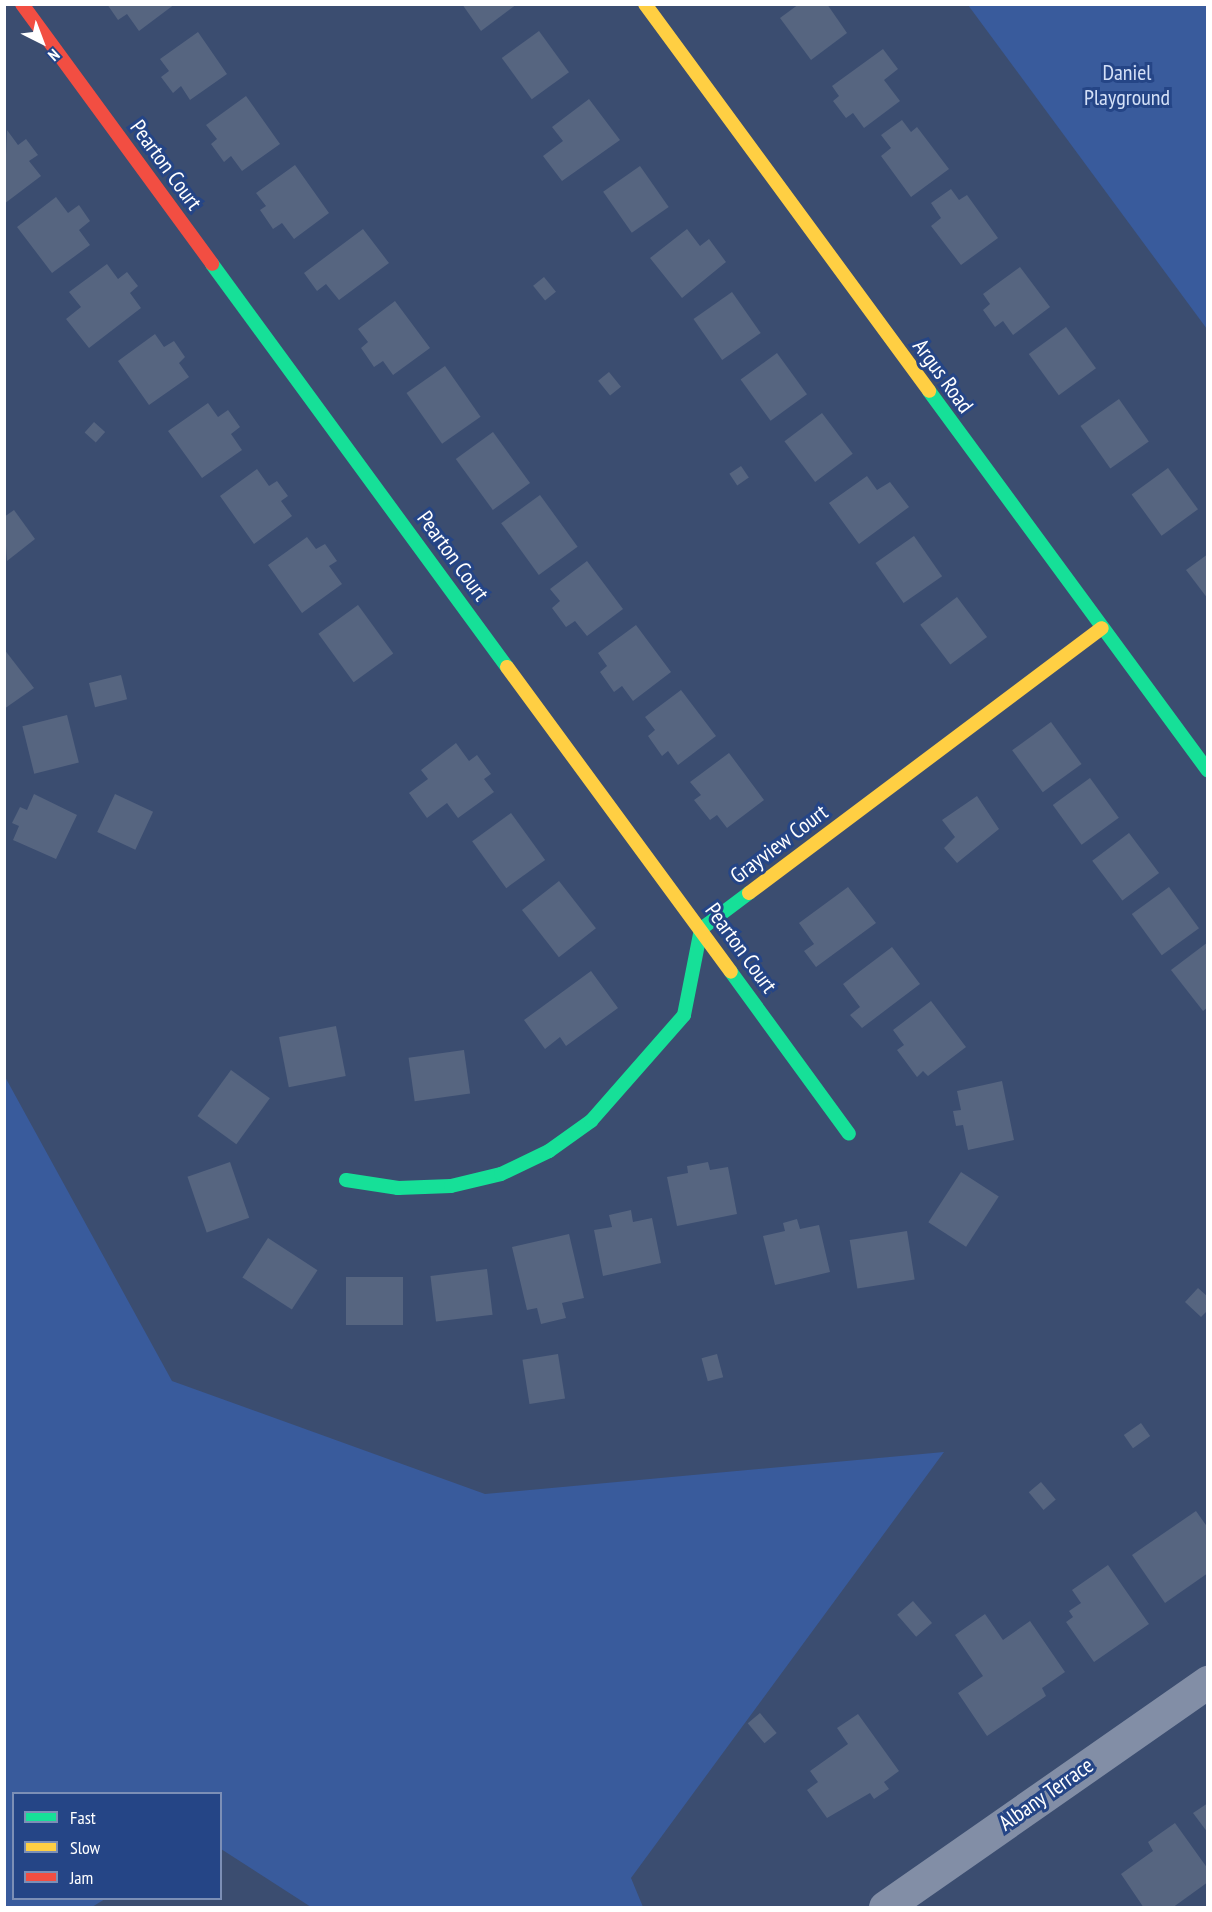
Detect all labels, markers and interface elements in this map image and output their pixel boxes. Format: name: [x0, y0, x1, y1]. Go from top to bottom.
north arrow: [12, 12, 72, 72]
text: N: [44, 45, 64, 66]
park label: Daniel Playground: [1084, 59, 1170, 110]
street label: Pearton Court: [125, 115, 207, 215]
street label: Argus Road: [907, 334, 979, 418]
street label: Pearton Court: [412, 506, 494, 606]
street label: Grayview Court: [725, 799, 833, 889]
street label: Pearton Court: [700, 898, 782, 998]
street label: Albany Terrace: [993, 1751, 1099, 1837]
legend: [12, 1792, 222, 1900]
text: Fast: [70, 1806, 96, 1829]
text: Slow: [70, 1836, 100, 1859]
text: Jam: [70, 1866, 93, 1889]

